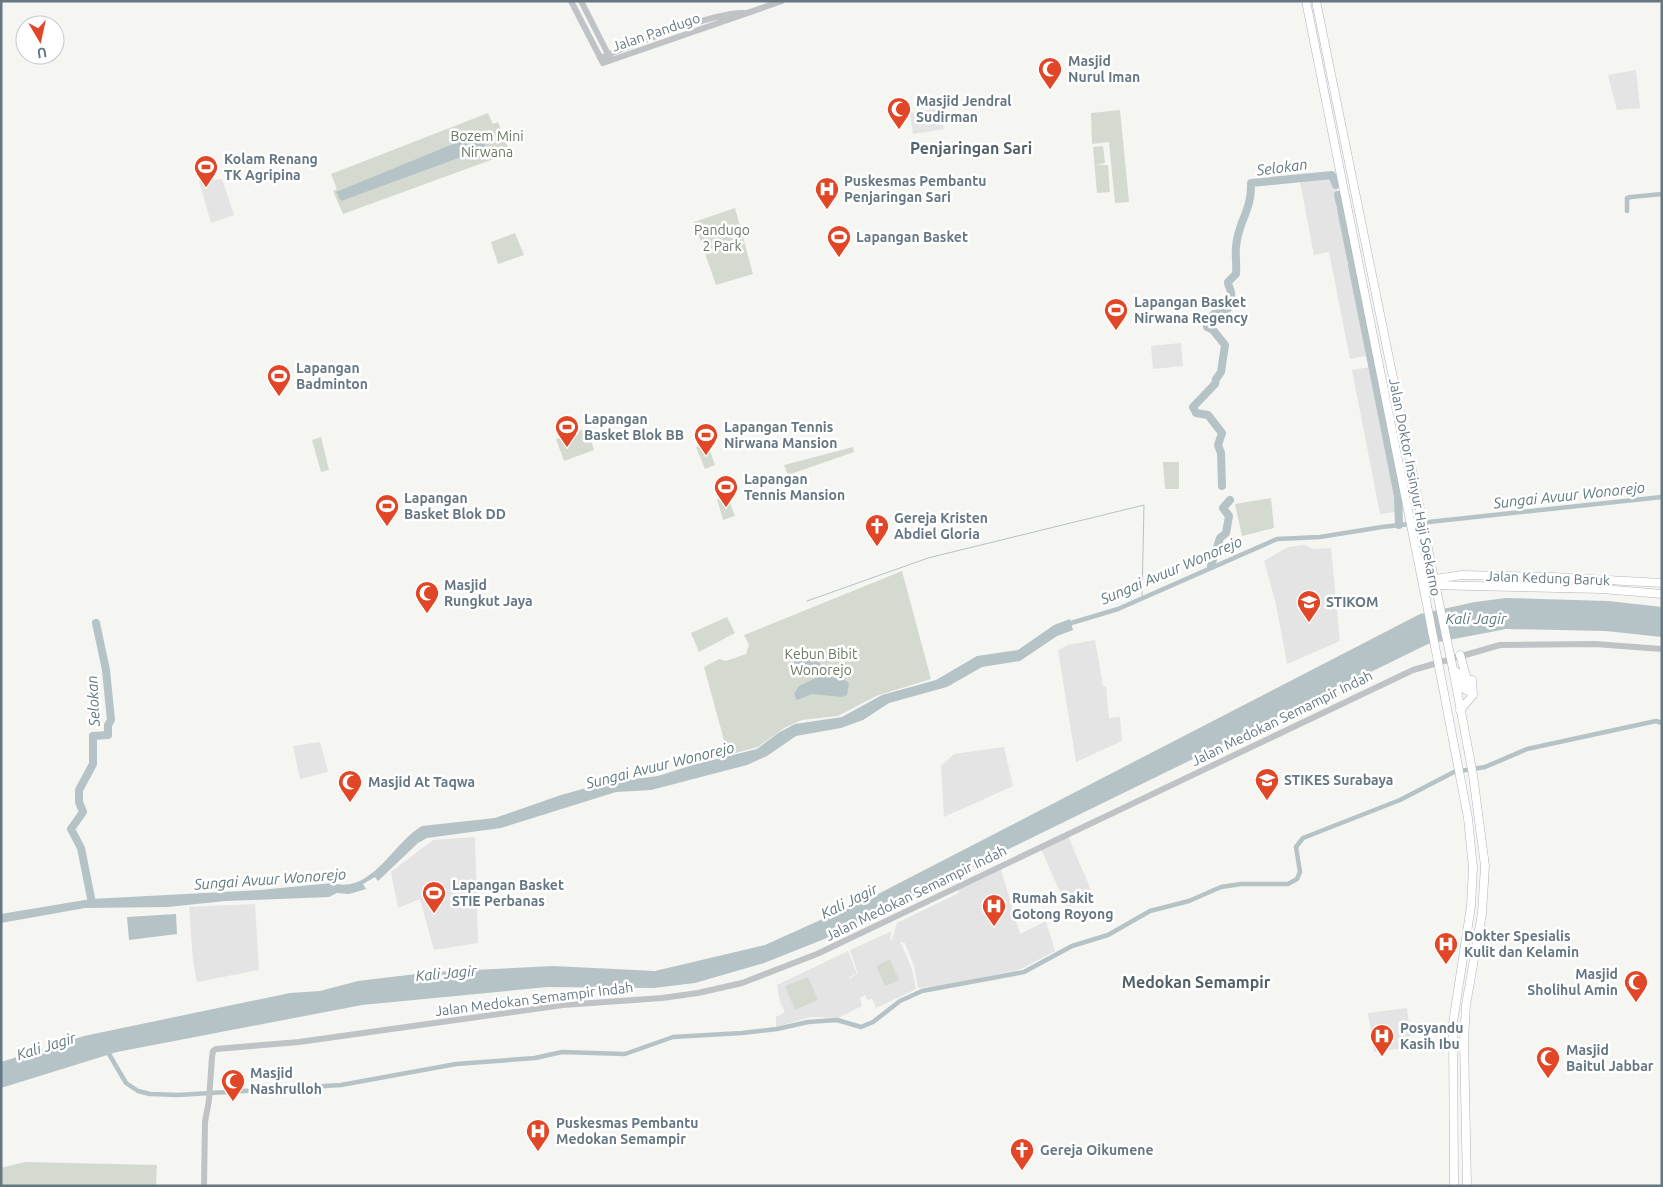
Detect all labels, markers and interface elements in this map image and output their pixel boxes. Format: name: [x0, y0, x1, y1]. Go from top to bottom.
street label: Jalan Pandugo: [610, 9, 702, 55]
north arrow: [15, 15, 65, 65]
text: U: [36, 44, 48, 62]
place label: Masjid Nurul Iman: [1068, 53, 1140, 85]
mosque icon: Masjid Nurul Iman: [1037, 56, 1063, 90]
place label: Masjid Jendral Sudirman: [916, 93, 1012, 125]
mosque icon: Masjid Jendral Sudirman: [886, 96, 912, 130]
park label: Bozem Mini Nirwana: [450, 128, 524, 160]
district label: Penjaringan Sari: [910, 139, 1032, 157]
place label: Kolam Renang TK Agripina: [224, 151, 318, 183]
sports icon: Kolam Renang TK Agripina: [193, 154, 219, 188]
water label: Selokan: [1255, 155, 1308, 179]
place label: Puskesmas Pembantu Penjaringan Sari: [844, 173, 987, 205]
hospital icon: Puskesmas Pembantu Penjaringan Sari: [814, 176, 840, 210]
park label: Pandugo 2 Park: [694, 222, 750, 254]
sports icon: Lapangan Basket: [826, 224, 852, 258]
place label: Lapangan Basket: [856, 229, 968, 245]
place label: Lapangan Basket Nirwana Regency: [1134, 294, 1249, 326]
sports icon: Lapangan Basket Nirwana Regency: [1103, 297, 1129, 331]
place label: Lapangan Badminton: [296, 360, 368, 392]
sports icon: Lapangan Badminton: [266, 363, 292, 397]
street label: Jalan Doktor Insinyur Haji Soekarno: [1386, 377, 1444, 597]
place label: Lapangan Basket Blok BB: [584, 411, 684, 443]
sports icon: Lapangan Basket Blok BB: [554, 414, 580, 448]
place label: Lapangan Tennis Nirwana Mansion: [724, 419, 837, 451]
sports icon: Lapangan Tennis Nirwana Mansion: [693, 422, 719, 456]
place label: Lapangan Tennis Mansion: [744, 471, 845, 503]
sports icon: Lapangan Tennis Mansion: [713, 474, 739, 508]
water label: Sungai Avuur Wonorejo: [1491, 479, 1646, 512]
place label: Lapangan Basket Blok DD: [404, 490, 506, 522]
sports icon: Lapangan Basket Blok DD: [374, 493, 400, 527]
place label: Gereja Kristen Abdiel Gloria: [894, 510, 988, 542]
church icon: Gereja Kristen Abdiel Gloria: [864, 513, 890, 547]
water label: Sungai Avuur Wonorejo: [1097, 532, 1244, 608]
street label: Jalan Kedung Baruk: [1486, 568, 1610, 588]
place label: Masjid Rungkut Jaya: [444, 577, 533, 609]
mosque icon: Masjid Rungkut Jaya: [414, 580, 440, 614]
school or university icon: STIKOM: [1296, 589, 1322, 623]
place label: STIKOM: [1326, 594, 1378, 610]
water label: Kali Jagir: [1445, 610, 1508, 627]
park label: Kebun Bibit Wonorejo: [785, 646, 858, 678]
street label: Jalan Medokan Semampir Indah: [1189, 667, 1375, 769]
water label: Selokan: [83, 675, 103, 728]
water label: Sungai Avuur Wonorejo: [583, 738, 736, 792]
school or university icon: STIKES Surabaya: [1254, 767, 1280, 801]
mosque icon: Masjid At Taqwa: [337, 769, 363, 803]
place label: STIKES Surabaya: [1284, 772, 1393, 788]
place label: Masjid At Taqwa: [368, 774, 475, 790]
street label: Jalan Medokan Semampir Indah: [823, 842, 1009, 944]
water label: Sungai Avuur Wonorejo: [193, 865, 346, 893]
place label: Lapangan Basket STIE Perbanas: [452, 877, 564, 909]
water label: Kali Jagir: [818, 879, 881, 922]
sports icon: Lapangan Basket STIE Perbanas: [421, 880, 447, 914]
place label: Rumah Sakit Gotong Royong: [1012, 890, 1113, 922]
hospital icon: Rumah Sakit Gotong Royong: [981, 893, 1007, 927]
place label: Dokter Spesialis Kulit dan Kelamin: [1464, 928, 1579, 960]
hospital icon: Dokter Spesialis Kulit dan Kelamin: [1433, 931, 1459, 965]
water label: Kali Jagir: [415, 962, 478, 984]
place label: Masjid Sholihul Amin: [1527, 966, 1618, 998]
mosque icon: Masjid Sholihul Amin: [1623, 969, 1649, 1003]
district label: Medokan Semampir: [1122, 973, 1271, 991]
street label: Jalan Medokan Semampir Indah: [434, 979, 634, 1019]
place label: Posyandu Kasih Ibu: [1400, 1020, 1463, 1052]
hospital icon: Posyandu Kasih Ibu: [1369, 1023, 1395, 1057]
water label: Kali Jagir: [14, 1029, 79, 1063]
place label: Masjid Baitul Jabbar: [1566, 1042, 1654, 1074]
mosque icon: Masjid Baitul Jabbar: [1535, 1045, 1561, 1079]
place label: Masjid Nashrulloh: [250, 1065, 322, 1097]
mosque icon: Masjid Nashrulloh: [220, 1068, 246, 1102]
place label: Puskesmas Pembantu Medokan Semampir: [556, 1115, 699, 1147]
hospital icon: Puskesmas Pembantu Medokan Semampir: [525, 1118, 551, 1152]
church icon: Gereja Oikumene: [1009, 1137, 1035, 1171]
place label: Gereja Oikumene: [1040, 1142, 1154, 1158]

